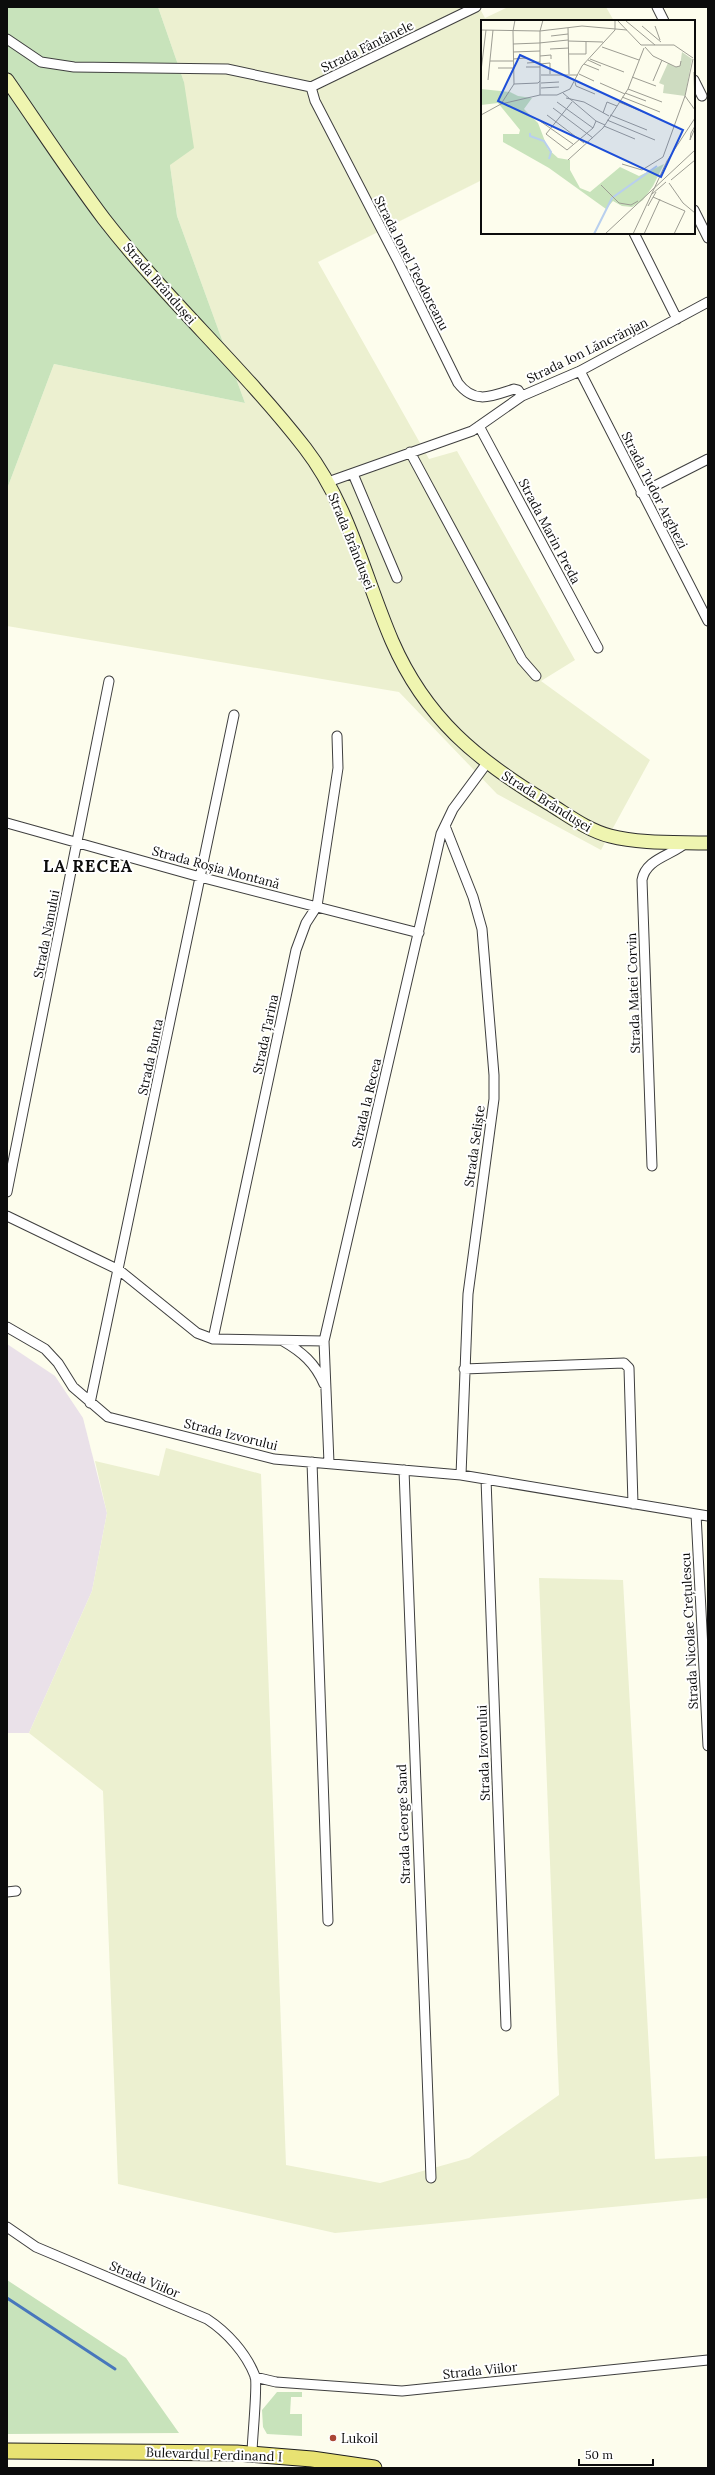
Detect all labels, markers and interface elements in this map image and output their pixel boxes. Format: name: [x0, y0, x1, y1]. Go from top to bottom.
street label: Strada Fântânele: [318, 17, 416, 76]
inset map: [481, 20, 695, 234]
street label: Strada Ionel Teodoreanu: [370, 193, 453, 334]
street label: Strada Brândușei: [119, 239, 200, 328]
street label: Strada Ion Lăncrănjan: [524, 314, 651, 387]
street label: Strada Tudor Arghezi: [618, 429, 692, 552]
street label: Strada Marin Preda: [515, 476, 585, 587]
street label: Strada Brândușei: [324, 490, 379, 592]
street label: Strada Brândușei: [499, 767, 595, 836]
street label: Strada Roșia Montană: [150, 842, 282, 893]
district label: LA RECEA: [43, 855, 133, 877]
street label: Strada Nanului: [30, 888, 63, 980]
street label: Strada Matei Corvin: [623, 932, 644, 1054]
street label: Strada Țarina: [249, 992, 282, 1076]
street label: Strada Bunta: [134, 1017, 167, 1097]
street label: Strada la Recea: [348, 1056, 385, 1150]
street label: Strada Seliște: [460, 1104, 489, 1188]
street label: Strada Izvorului: [182, 1415, 280, 1454]
street label: Strada Nicolae Crețulescu: [677, 1552, 702, 1710]
street label: Strada Izvorului: [473, 1704, 494, 1801]
street label: Strada George Sand: [393, 1764, 414, 1884]
street label: Strada Viilor: [107, 2257, 183, 2302]
street label: Strada Viilor: [442, 2358, 519, 2383]
place label: Lukoil: [341, 2430, 378, 2447]
marker: Lukoil: [328, 2433, 338, 2443]
scale bar: [579, 2441, 653, 2467]
street label: Bulevardul Ferdinand I: [146, 2444, 282, 2465]
text: 50 m: [585, 2447, 613, 2462]

